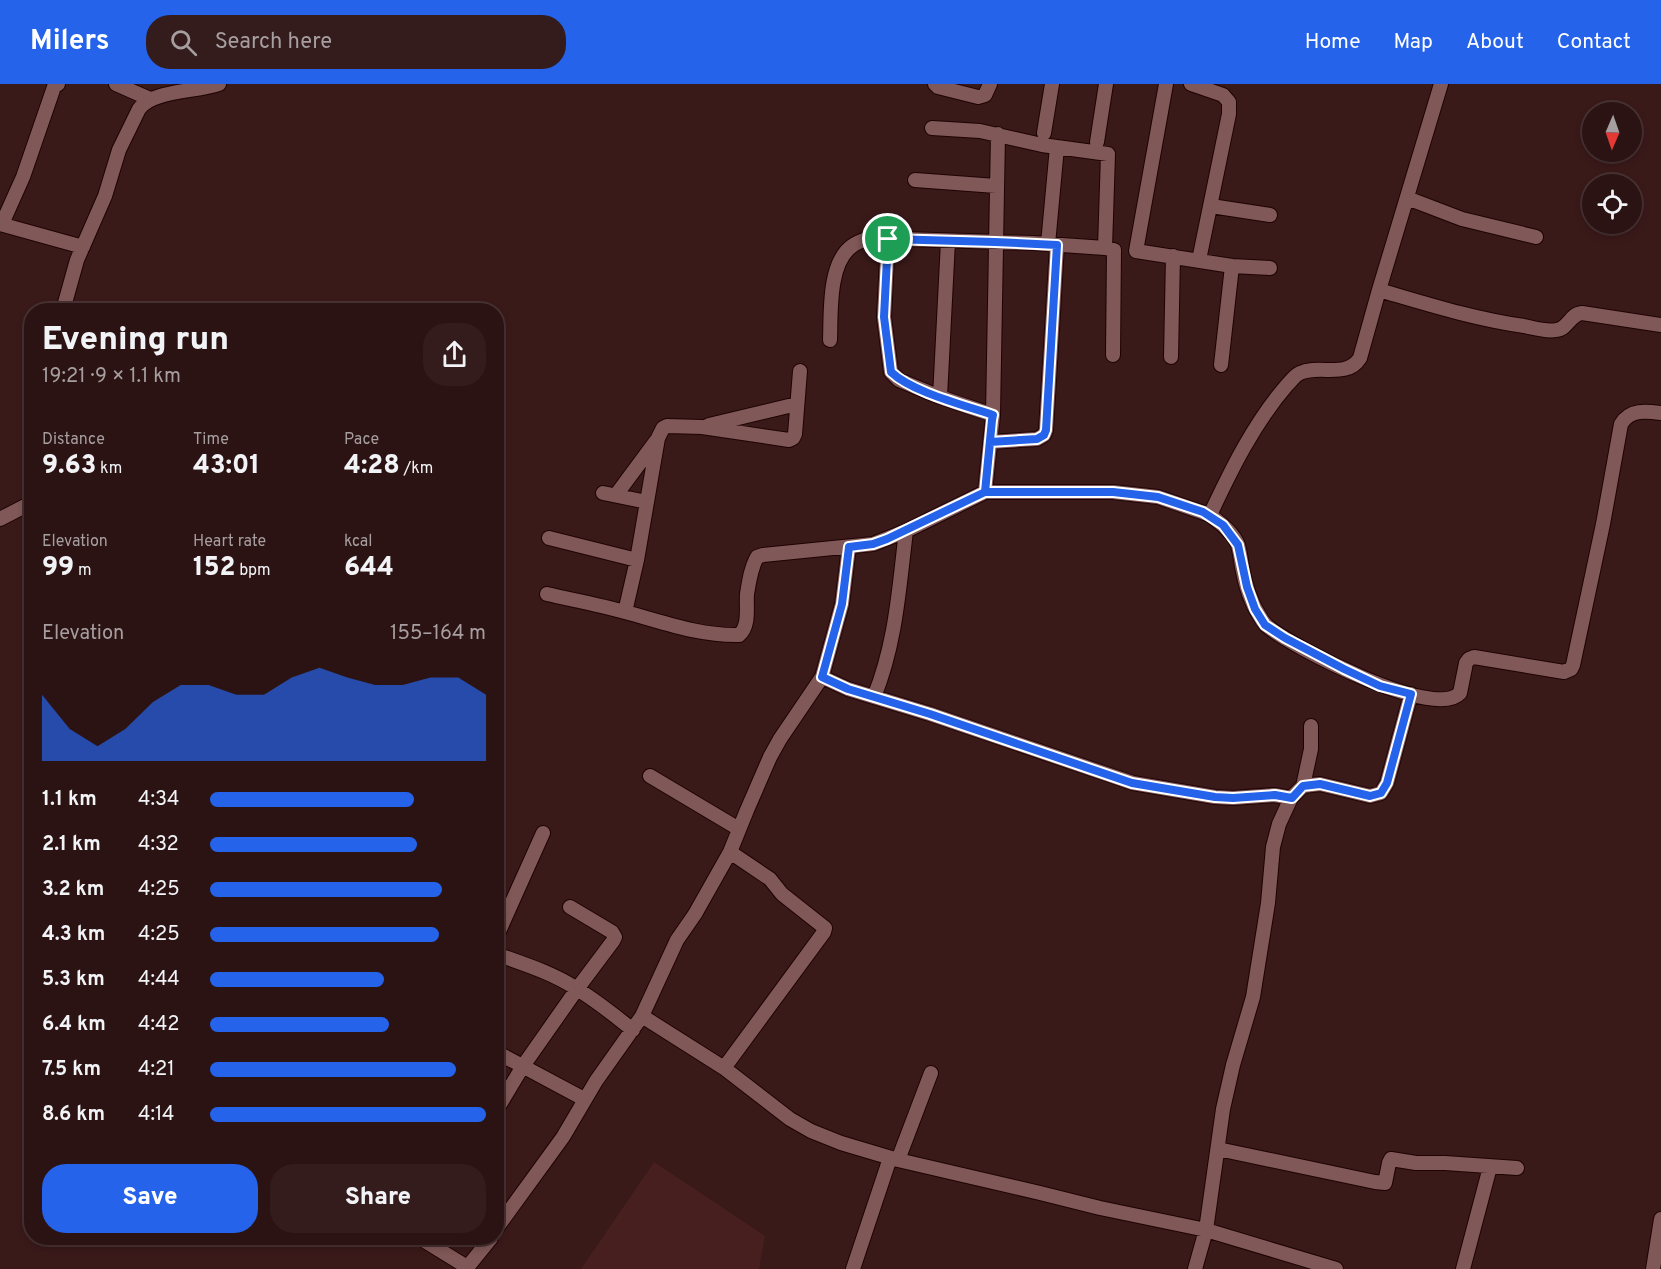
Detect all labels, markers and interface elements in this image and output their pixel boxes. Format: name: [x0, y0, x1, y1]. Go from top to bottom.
search box: [146, 15, 566, 69]
text: Milers: [30, 24, 110, 60]
icon: search: [167, 26, 200, 59]
text: Search here: [215, 29, 332, 56]
text: Home: [1305, 29, 1361, 56]
text: Map: [1394, 29, 1433, 56]
text: About: [1466, 29, 1524, 56]
text: Contact: [1557, 29, 1631, 56]
north arrow: [1582, 102, 1642, 162]
map controls: [1582, 102, 1642, 234]
button: locate: [1582, 174, 1642, 234]
pin: [862, 213, 913, 264]
icon: arrive: [871, 222, 904, 255]
text: Evening run: [42, 320, 229, 362]
button: share: [423, 323, 486, 386]
text: 19:21 · 9 × 1.1 km: [42, 364, 181, 390]
text: Distance: [42, 430, 105, 450]
text: Time: [193, 430, 229, 450]
text: Pace: [344, 430, 379, 450]
text: 9.63: [42, 450, 96, 483]
text: 43:01: [193, 450, 260, 483]
text: 4:28: [344, 450, 400, 483]
text: km: [96, 459, 122, 479]
text: /km: [400, 459, 433, 479]
text: Elevation: [42, 532, 108, 552]
text: Heart rate: [193, 532, 266, 552]
text: kcal: [344, 532, 372, 552]
text: 99: [42, 552, 74, 585]
text: 152: [193, 552, 235, 585]
text: 644: [344, 552, 394, 585]
text: m: [74, 561, 92, 581]
text: bpm: [235, 561, 271, 581]
text: Elevation: [42, 621, 124, 647]
text: 155–164 m: [390, 621, 486, 647]
text: 1.1 km: [42, 787, 97, 813]
text: 4:34: [138, 787, 179, 813]
text: 2.1 km: [42, 832, 101, 858]
text: 4:32: [138, 832, 179, 858]
text: 3.2 km: [42, 877, 104, 903]
text: 4:25: [138, 877, 180, 903]
text: 4.3 km: [42, 922, 105, 948]
text: 4:25: [138, 922, 180, 948]
text: 5.3 km: [42, 967, 105, 993]
text: 4:44: [138, 967, 180, 993]
text: 6.4 km: [42, 1012, 106, 1038]
text: 4:42: [138, 1012, 180, 1038]
text: 7.5 km: [42, 1057, 101, 1083]
text: 4:21: [138, 1057, 175, 1083]
text: 8.6 km: [42, 1102, 105, 1128]
text: 4:14: [138, 1102, 174, 1128]
button: Save: [42, 1164, 258, 1233]
button: Share: [270, 1164, 486, 1233]

